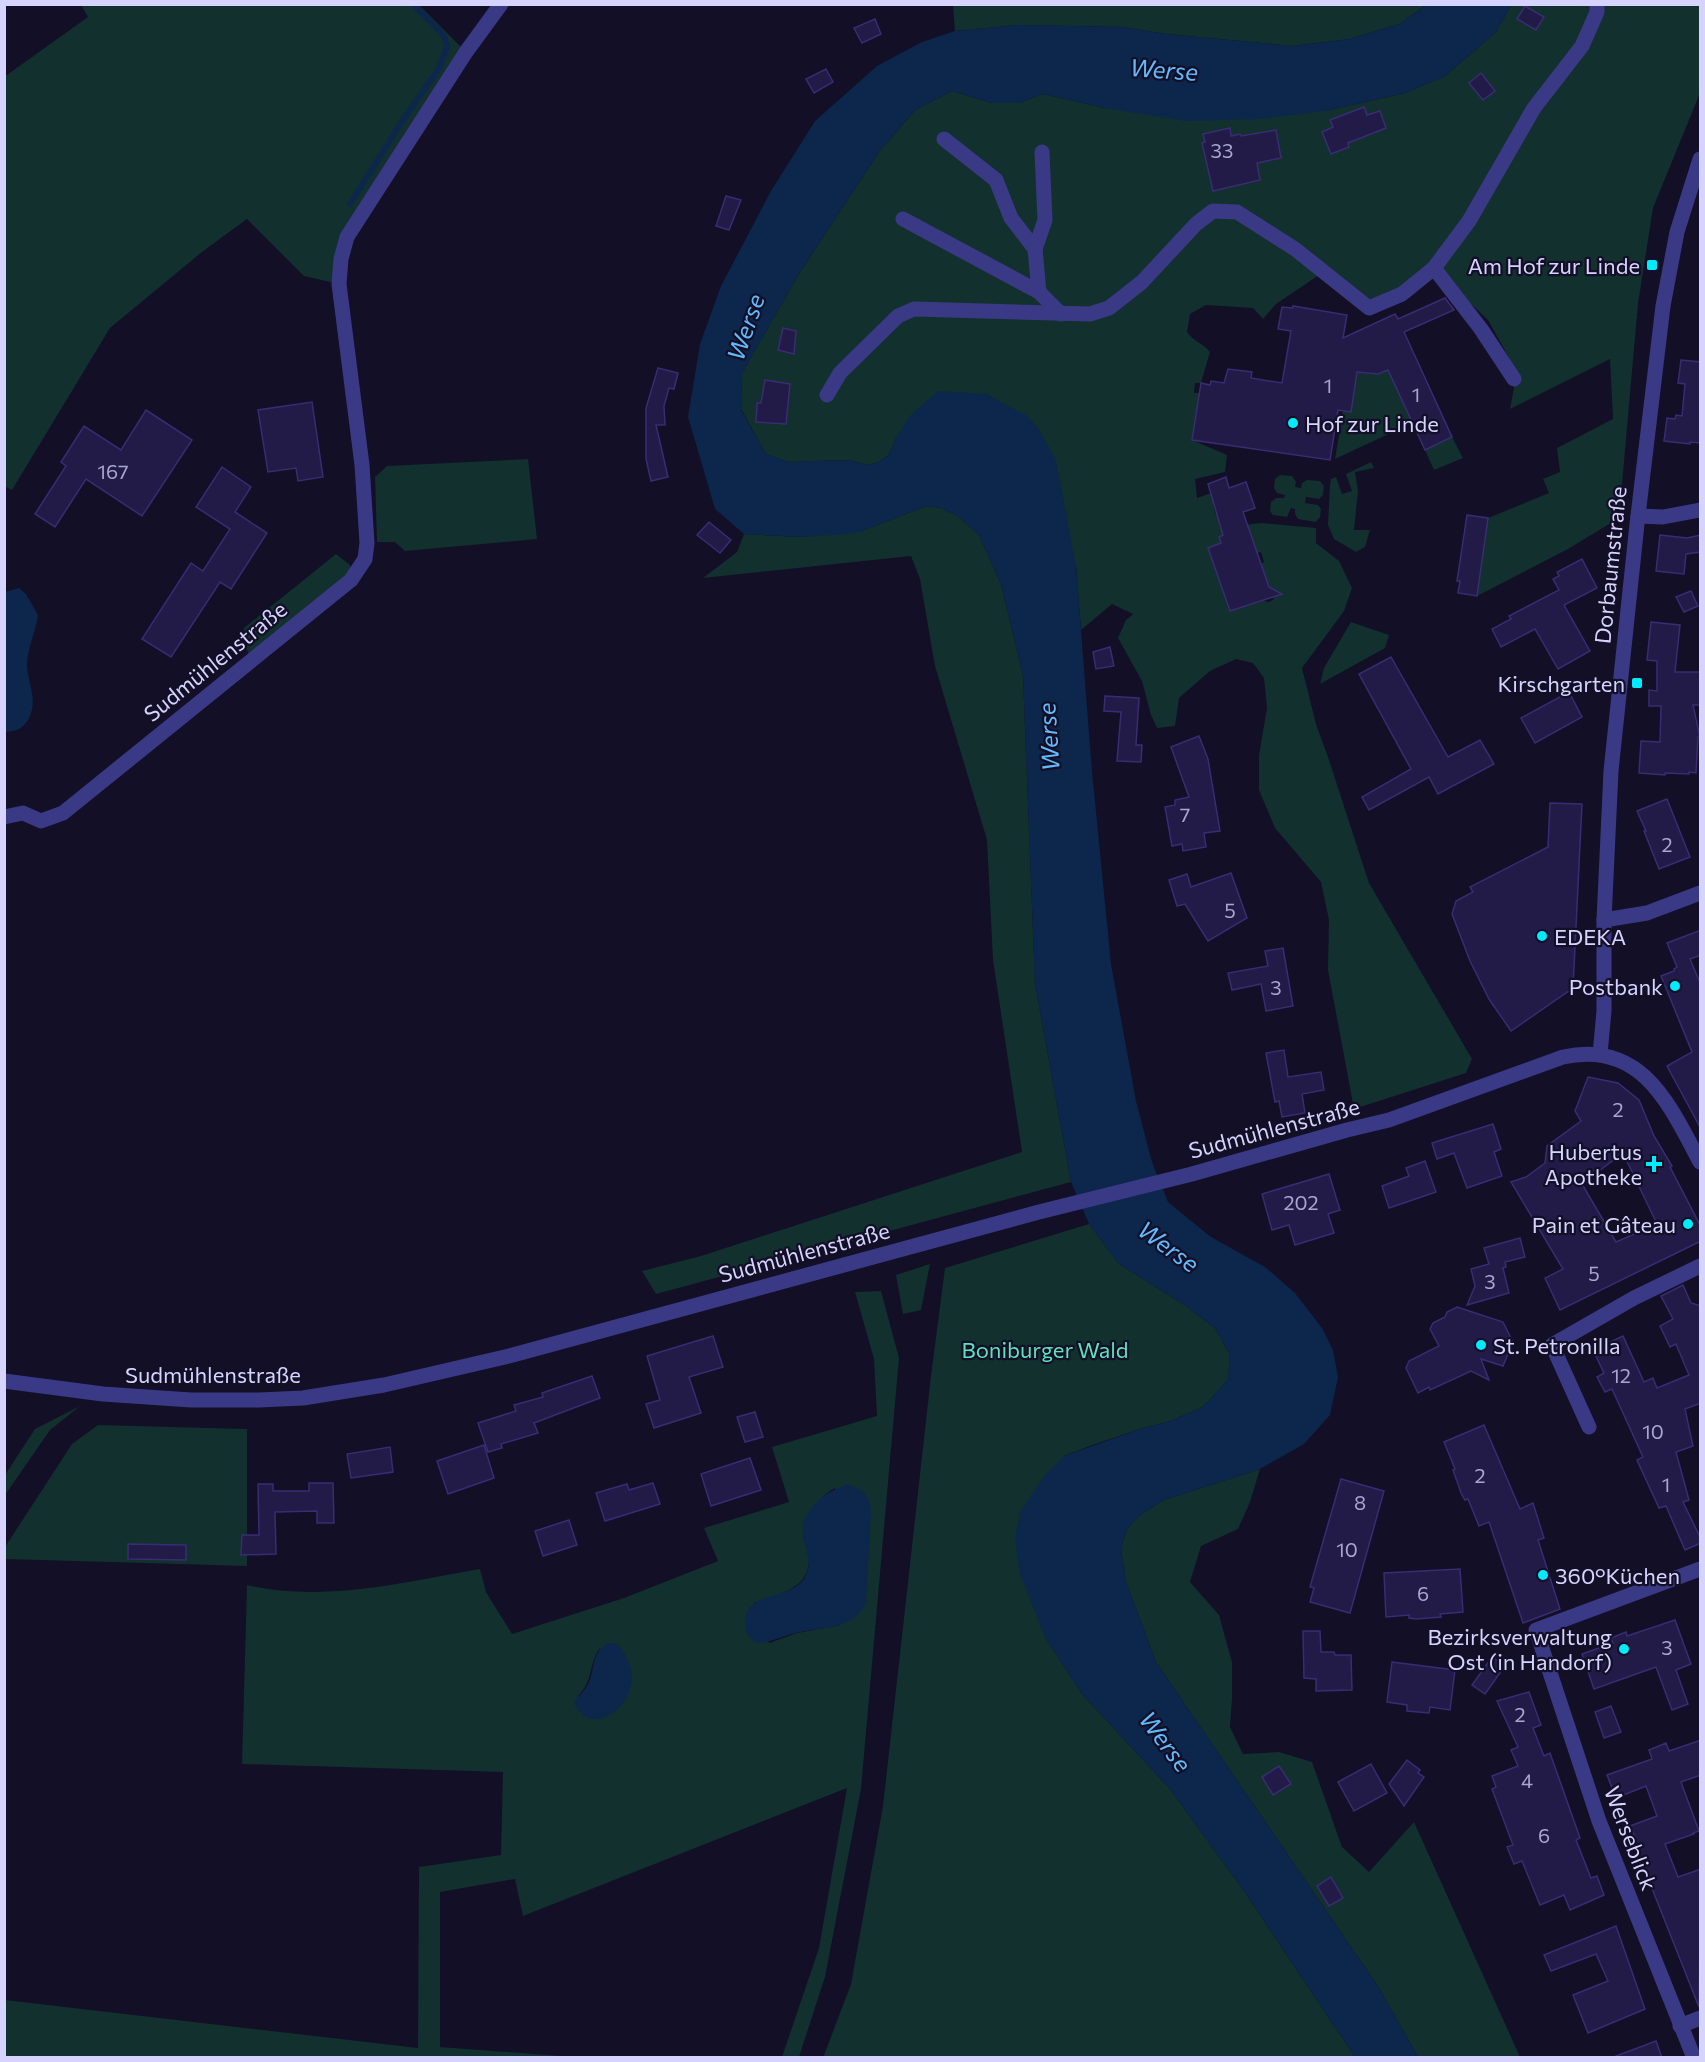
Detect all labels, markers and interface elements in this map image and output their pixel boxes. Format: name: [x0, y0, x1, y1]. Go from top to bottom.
water label: Werse: [1129, 52, 1199, 86]
house number: 33: [1211, 138, 1233, 162]
place label: Am Hof zur Linde: [1468, 252, 1640, 279]
marker: Am Hof zur Linde: [1645, 258, 1659, 272]
water label: Werse: [720, 290, 770, 364]
house number: 1: [1324, 373, 1332, 397]
house number: 1: [1412, 382, 1420, 406]
place label: Hof zur Linde: [1305, 410, 1439, 437]
marker: Hof zur Linde: [1286, 416, 1300, 430]
house number: 167: [97, 459, 129, 483]
street label: Dorbaumstraße: [1588, 485, 1632, 645]
street label: Sudmühlenstraße: [138, 595, 292, 727]
place label: Kirschgarten: [1498, 670, 1625, 697]
marker: Kirschgarten: [1630, 676, 1644, 690]
water label: Werse: [1031, 702, 1065, 772]
house number: 7: [1180, 802, 1190, 826]
house number: 2: [1661, 832, 1673, 856]
house number: 5: [1224, 898, 1236, 922]
place label: EDEKA: [1554, 923, 1626, 950]
marker: EDEKA: [1535, 929, 1549, 943]
place label: Postbank: [1569, 973, 1663, 1000]
house number: 3: [1270, 975, 1282, 999]
marker: Postbank: [1668, 979, 1682, 993]
street label: Sudmühlenstraße: [1186, 1092, 1362, 1164]
house number: 2: [1612, 1097, 1624, 1121]
place label: Hubertus Apotheke: [1545, 1138, 1642, 1190]
marker: Hubertus Apotheke: [1647, 1157, 1661, 1171]
house number: 202: [1283, 1190, 1319, 1214]
place label: Pain et Gâteau: [1532, 1211, 1676, 1238]
water label: Werse: [1133, 1214, 1205, 1278]
street label: Sudmühlenstraße: [716, 1216, 892, 1288]
marker: Pain et Gâteau: [1681, 1217, 1695, 1231]
house number: 5: [1588, 1261, 1600, 1285]
house number: 3: [1484, 1269, 1496, 1293]
place label: St. Petronilla: [1493, 1332, 1621, 1359]
park label: Boniburger Wald: [961, 1336, 1129, 1363]
marker: St. Petronilla: [1474, 1338, 1488, 1352]
street label: Sudmühlenstraße: [125, 1361, 301, 1388]
house number: 12: [1611, 1363, 1631, 1387]
house number: 10: [1642, 1419, 1664, 1443]
house number: 2: [1474, 1463, 1486, 1487]
house number: 1: [1662, 1472, 1670, 1496]
house number: 8: [1354, 1490, 1366, 1514]
house number: 10: [1336, 1537, 1358, 1561]
place label: 360°Küchen: [1555, 1562, 1680, 1589]
marker: 360°Küchen: [1536, 1568, 1550, 1582]
house number: 6: [1417, 1581, 1429, 1605]
place label: Bezirksverwaltung Ost (in Handorf): [1427, 1623, 1612, 1675]
house number: 3: [1661, 1635, 1673, 1659]
marker: Bezirksverwaltung Ost (in Handorf): [1617, 1642, 1631, 1656]
house number: 2: [1514, 1702, 1526, 1726]
water label: Werse: [1134, 1705, 1198, 1777]
house number: 4: [1521, 1768, 1533, 1792]
street label: Werseblick: [1599, 1782, 1663, 1894]
house number: 6: [1538, 1823, 1550, 1847]

